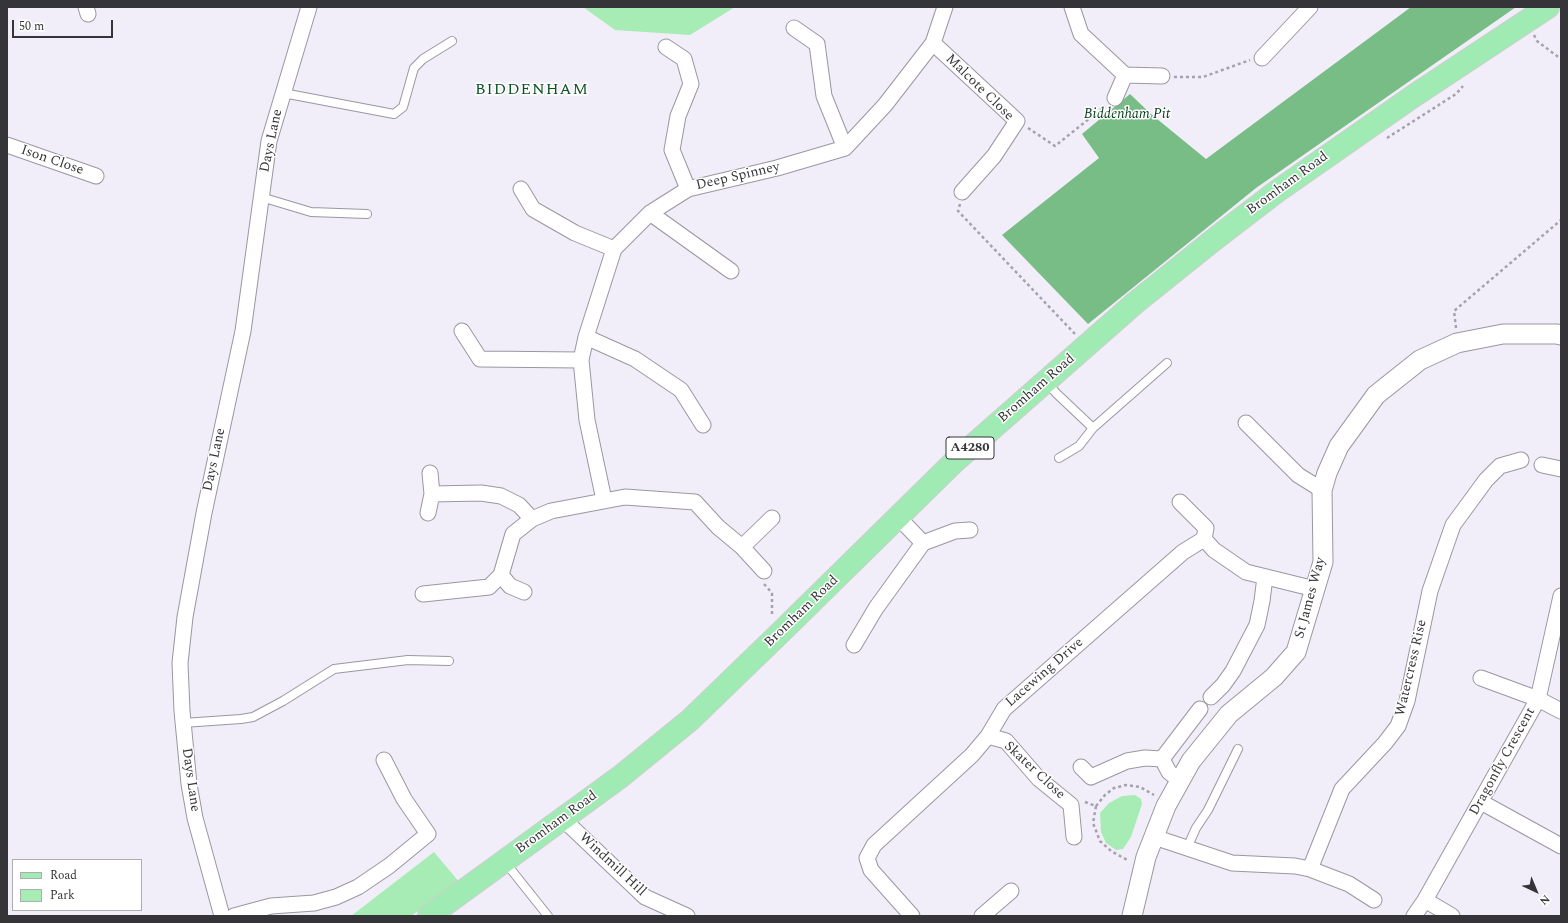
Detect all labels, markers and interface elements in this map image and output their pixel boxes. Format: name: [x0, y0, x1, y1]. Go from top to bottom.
scale bar: [14, 12, 115, 38]
text: 50 m: [19, 17, 44, 36]
street label: Malcote Close: [941, 51, 1017, 125]
district label: BIDDENHAM: [475, 81, 589, 101]
park label: Biddenham Pit: [1084, 107, 1170, 123]
street label: Days Lane: [257, 108, 287, 174]
street label: Ison Close: [18, 142, 86, 180]
street label: Bromham Road: [1244, 149, 1332, 219]
street label: Deep Spinney: [695, 159, 781, 195]
street label: Bromham Road: [995, 351, 1079, 427]
street label: Days Lane: [200, 427, 230, 493]
road number: A4280: [946, 437, 994, 459]
street label: St James Way: [1292, 556, 1330, 640]
street label: Bromham Road: [761, 572, 843, 652]
street label: Watercress Rise: [1393, 618, 1431, 718]
street label: Lacewing Drive: [1003, 635, 1087, 711]
street label: Dragonfly Crescent: [1466, 705, 1540, 819]
street label: Skater Close: [1000, 738, 1068, 804]
street label: Days Lane: [177, 747, 203, 813]
street label: Bromham Road: [513, 788, 601, 858]
street label: Windmill Hill: [575, 830, 649, 900]
legend: [12, 859, 142, 911]
text: Road: [50, 866, 77, 885]
north arrow: [1516, 871, 1556, 911]
text: Park: [50, 886, 75, 905]
text: N: [1536, 891, 1554, 909]

